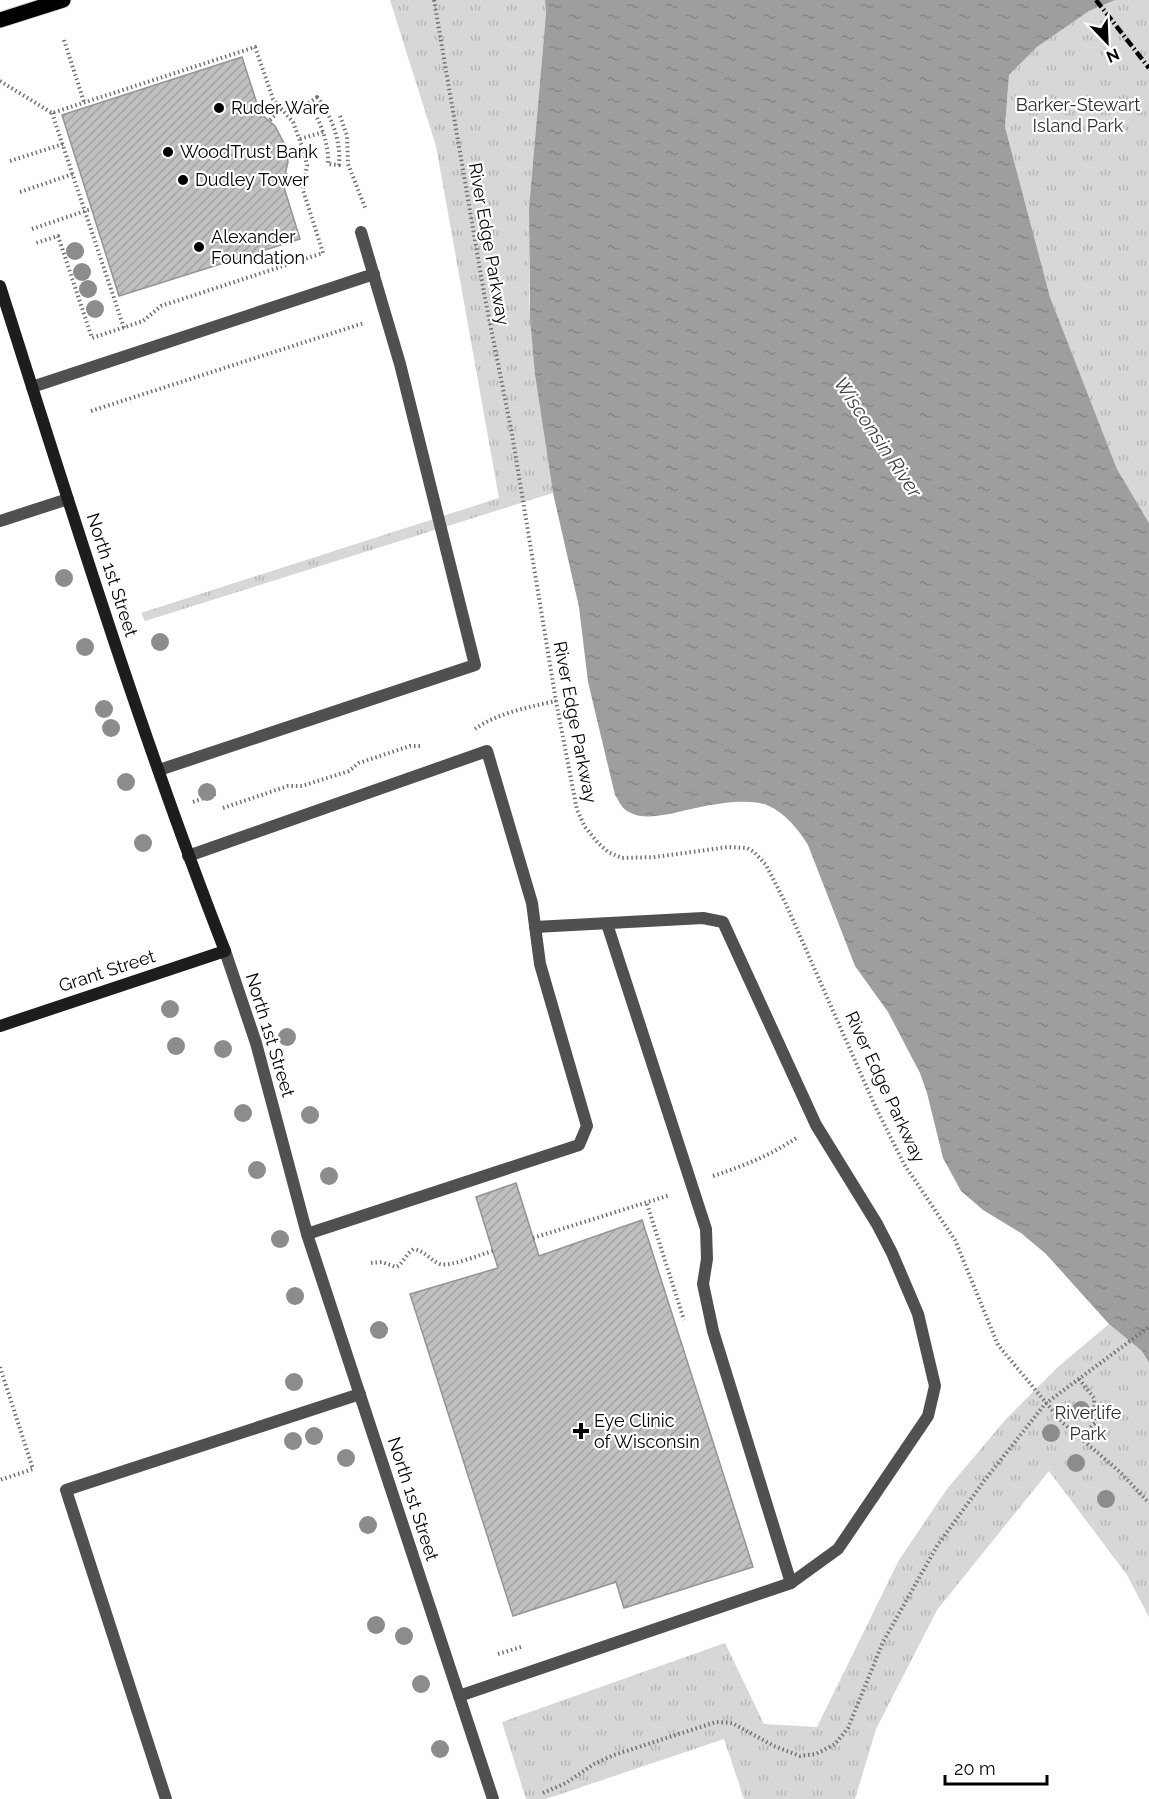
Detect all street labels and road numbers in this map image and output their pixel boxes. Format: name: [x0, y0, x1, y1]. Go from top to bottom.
street label: River Edge Parkway: [465, 161, 514, 327]
street label: North 1st Street: [83, 510, 142, 639]
street label: River Edge Parkway: [549, 639, 602, 805]
street label: Grant Street: [56, 945, 158, 996]
street label: North 1st Street: [242, 970, 299, 1100]
street label: River Edge Parkway: [841, 1008, 930, 1166]
street label: North 1st Street: [384, 1434, 443, 1563]

